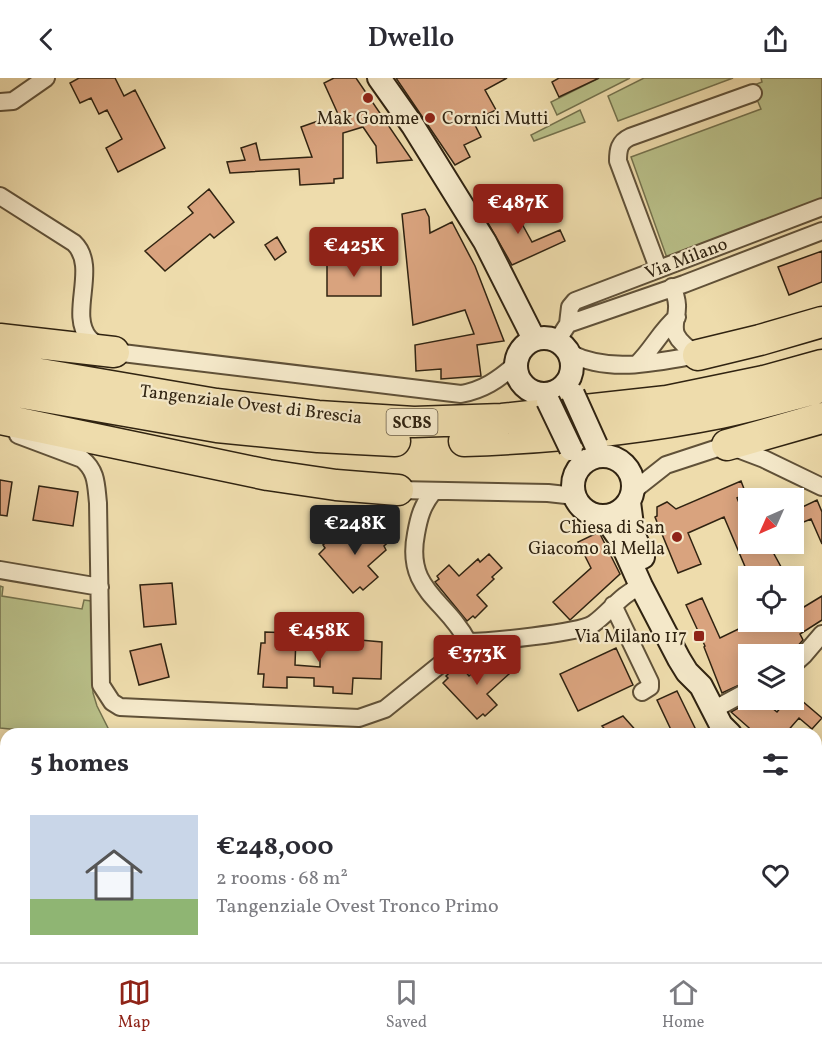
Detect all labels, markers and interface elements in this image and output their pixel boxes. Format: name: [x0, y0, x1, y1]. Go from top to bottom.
text: Dwello: [368, 20, 454, 58]
icon: back: [30, 23, 63, 56]
icon: share: [759, 23, 792, 56]
marker: Mak Gomme: [361, 91, 375, 105]
place label: Mak Gomme: [317, 107, 419, 132]
place label: Cornici Mutti: [442, 107, 549, 132]
marker: Cornici Mutti: [423, 111, 437, 125]
pin: €487K: [476, 184, 560, 235]
text: €487K: [487, 189, 549, 217]
pin: €425K: [312, 227, 396, 278]
text: €425K: [323, 232, 385, 260]
street label: Via Milano: [642, 232, 731, 287]
street label: Tangenziale Ovest di Brescia: [138, 379, 363, 432]
road number: SCBS: [386, 409, 438, 435]
north arrow: [738, 488, 804, 554]
map controls: [738, 488, 804, 710]
pin: €248K: [313, 505, 397, 556]
text: €248K: [324, 510, 386, 538]
place label: Chiesa di San Giacomo al Mella: [528, 516, 665, 562]
marker: Chiesa di San Giacomo al Mella: [670, 530, 684, 544]
button: locate: [738, 566, 804, 632]
pin: €458K: [277, 612, 361, 663]
text: €458K: [288, 617, 350, 645]
place label: Via Milano 117: [574, 625, 687, 650]
marker: Via Milano 117: [692, 629, 706, 643]
pin: €373K: [435, 635, 519, 686]
text: €373K: [448, 640, 506, 668]
button: layers: [738, 644, 804, 710]
text: 5 homes: [30, 746, 129, 782]
icon: filters: [759, 748, 792, 781]
text: €248,000: [216, 829, 334, 865]
icon: home: [78, 839, 150, 911]
icon: heart: [759, 859, 792, 892]
text: 2 rooms · 68 m²: [216, 865, 348, 893]
text: Tangenziale Ovest Tronco Primo: [216, 893, 499, 921]
tab: Map: [118, 976, 151, 1034]
tab: Saved: [386, 976, 427, 1034]
tab: Home: [662, 976, 704, 1034]

